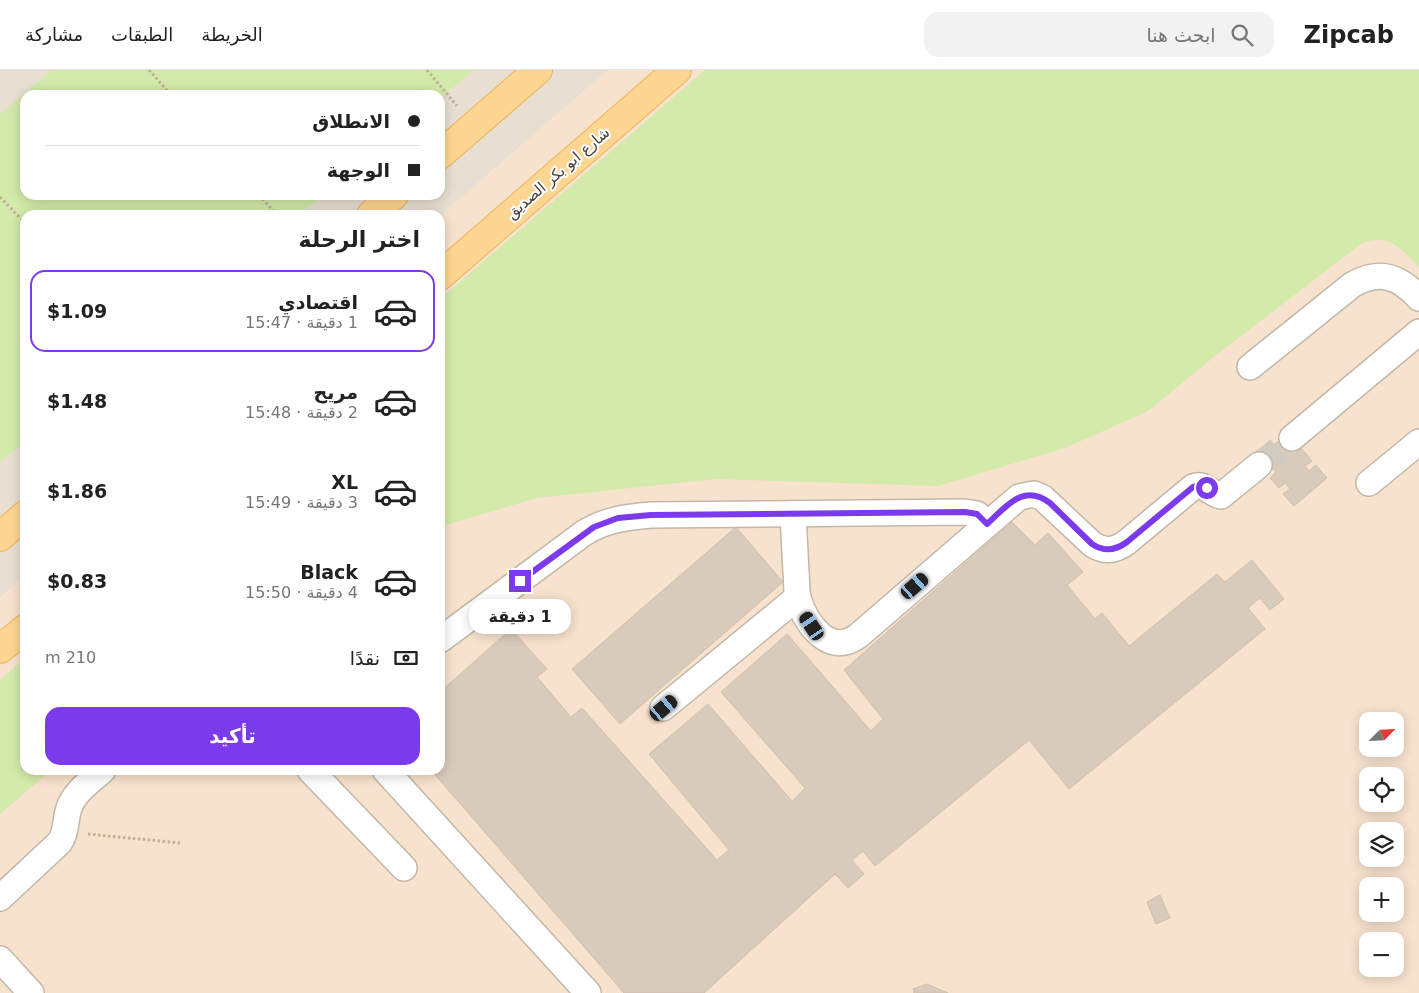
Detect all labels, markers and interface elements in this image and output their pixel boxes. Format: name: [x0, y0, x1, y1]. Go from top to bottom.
search box: [924, 12, 1274, 57]
icon: search: [1228, 21, 1256, 49]
text: Zipcab: [1304, 21, 1394, 49]
text: مشاركة: [25, 24, 83, 45]
text: الطبقات: [111, 24, 173, 45]
text: الخريطة: [201, 24, 263, 45]
text: ابحث هنا: [1147, 24, 1216, 46]
text: الانطلاق: [312, 110, 390, 132]
street label: شارع ابو بكر الصديق: [503, 123, 613, 223]
text: الوجهة: [327, 159, 390, 181]
text: اختر الرحلة: [299, 227, 420, 252]
icon: car: [373, 289, 418, 334]
text: اقتصادي: [278, 291, 358, 313]
text: $1.09: [47, 300, 107, 322]
text: 1 دقيقة · 15:47: [245, 313, 358, 332]
icon: car: [373, 379, 418, 424]
text: مريح: [314, 381, 358, 403]
text: $1.48: [47, 390, 107, 412]
text: 2 دقيقة · 15:48: [245, 403, 358, 422]
icon: car: [373, 469, 418, 514]
text: XL: [331, 471, 358, 493]
route start: [1196, 477, 1218, 499]
text: $1.86: [47, 480, 107, 502]
text: 3 دقيقة · 15:49: [245, 493, 358, 512]
icon: car: [373, 559, 418, 604]
text: Black: [300, 561, 358, 583]
text: $0.83: [47, 570, 107, 592]
route end: [509, 570, 531, 592]
car: [898, 570, 931, 602]
text: 4 دقيقة · 15:50: [245, 583, 358, 602]
callout: 1 دقيقة: [469, 598, 571, 634]
text: 1 دقيقة: [488, 607, 552, 626]
car: [797, 609, 826, 643]
icon: cash: [392, 644, 420, 672]
text: نقدًا: [350, 647, 380, 669]
text: 210 m: [45, 648, 96, 667]
car: [647, 693, 680, 723]
button: تأكيد: [45, 707, 420, 765]
north arrow: [1359, 712, 1404, 758]
map controls: [1359, 712, 1404, 977]
button: locate: [1359, 767, 1404, 812]
button: layers: [1359, 822, 1404, 867]
button: +: [1359, 877, 1404, 922]
button: −: [1359, 932, 1404, 977]

